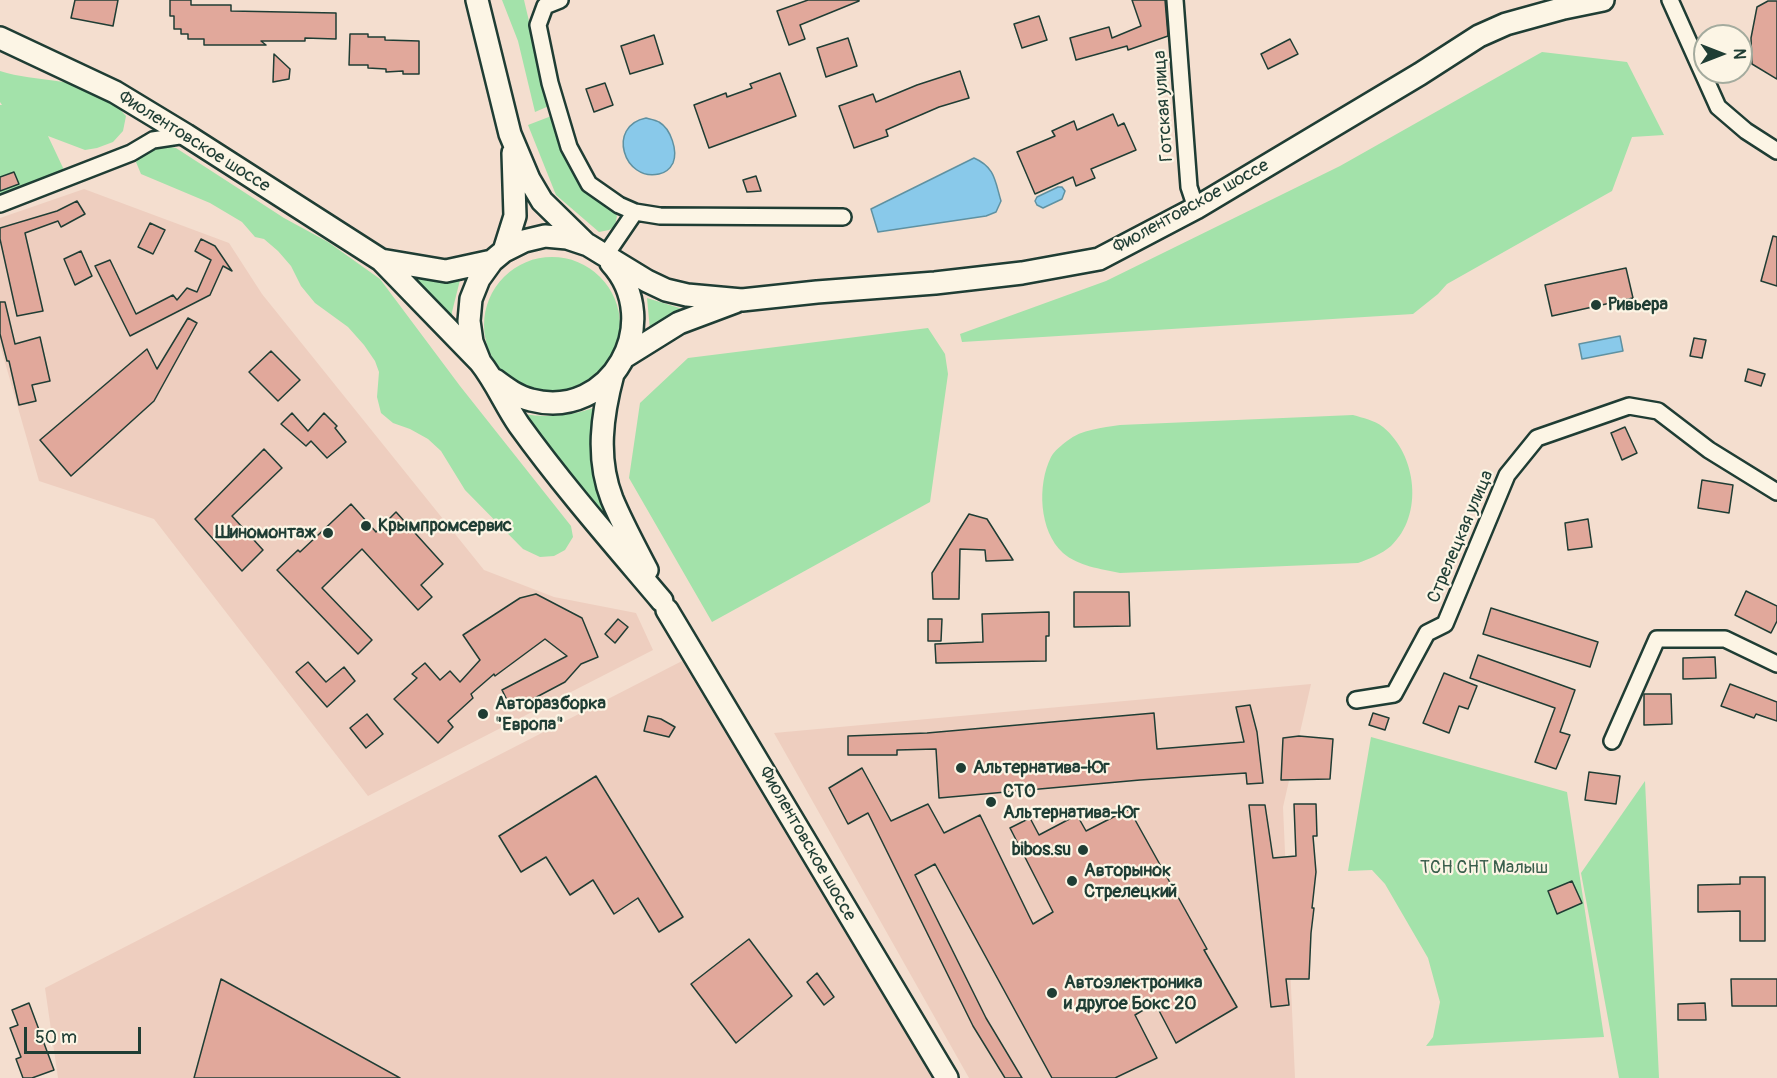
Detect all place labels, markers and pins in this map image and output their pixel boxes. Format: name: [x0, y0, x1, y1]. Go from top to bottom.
place label: Ривьера: [1608, 294, 1668, 316]
marker: Ривьера: [1589, 298, 1603, 312]
place label: Крымпромсервис: [378, 515, 512, 537]
marker: Крымпромсервис: [359, 519, 373, 533]
place label: Шиномонтаж: [215, 522, 316, 544]
marker: Шиномонтаж: [321, 526, 335, 540]
place label: Авторазборка "Европа": [495, 693, 606, 736]
marker: Авторазборка "Европа": [476, 707, 490, 721]
place label: Альтернатива-Юг: [973, 757, 1110, 779]
marker: Альтернатива-Юг: [954, 761, 968, 775]
place label: СТО Альтернатива-Юг: [1003, 781, 1140, 824]
marker: СТО Альтернатива-Юг: [984, 795, 998, 809]
place label: bibos.su: [1012, 839, 1071, 861]
marker: bibos.su: [1076, 843, 1090, 857]
place label: Авторынок Стрелецкий: [1084, 860, 1177, 902]
marker: Авторынок Стрелецкий: [1065, 874, 1079, 888]
place label: Автоэлектроника и другое Бокс 20: [1064, 972, 1202, 1014]
marker: Автоэлектроника и другое Бокс 20: [1045, 986, 1059, 1000]

